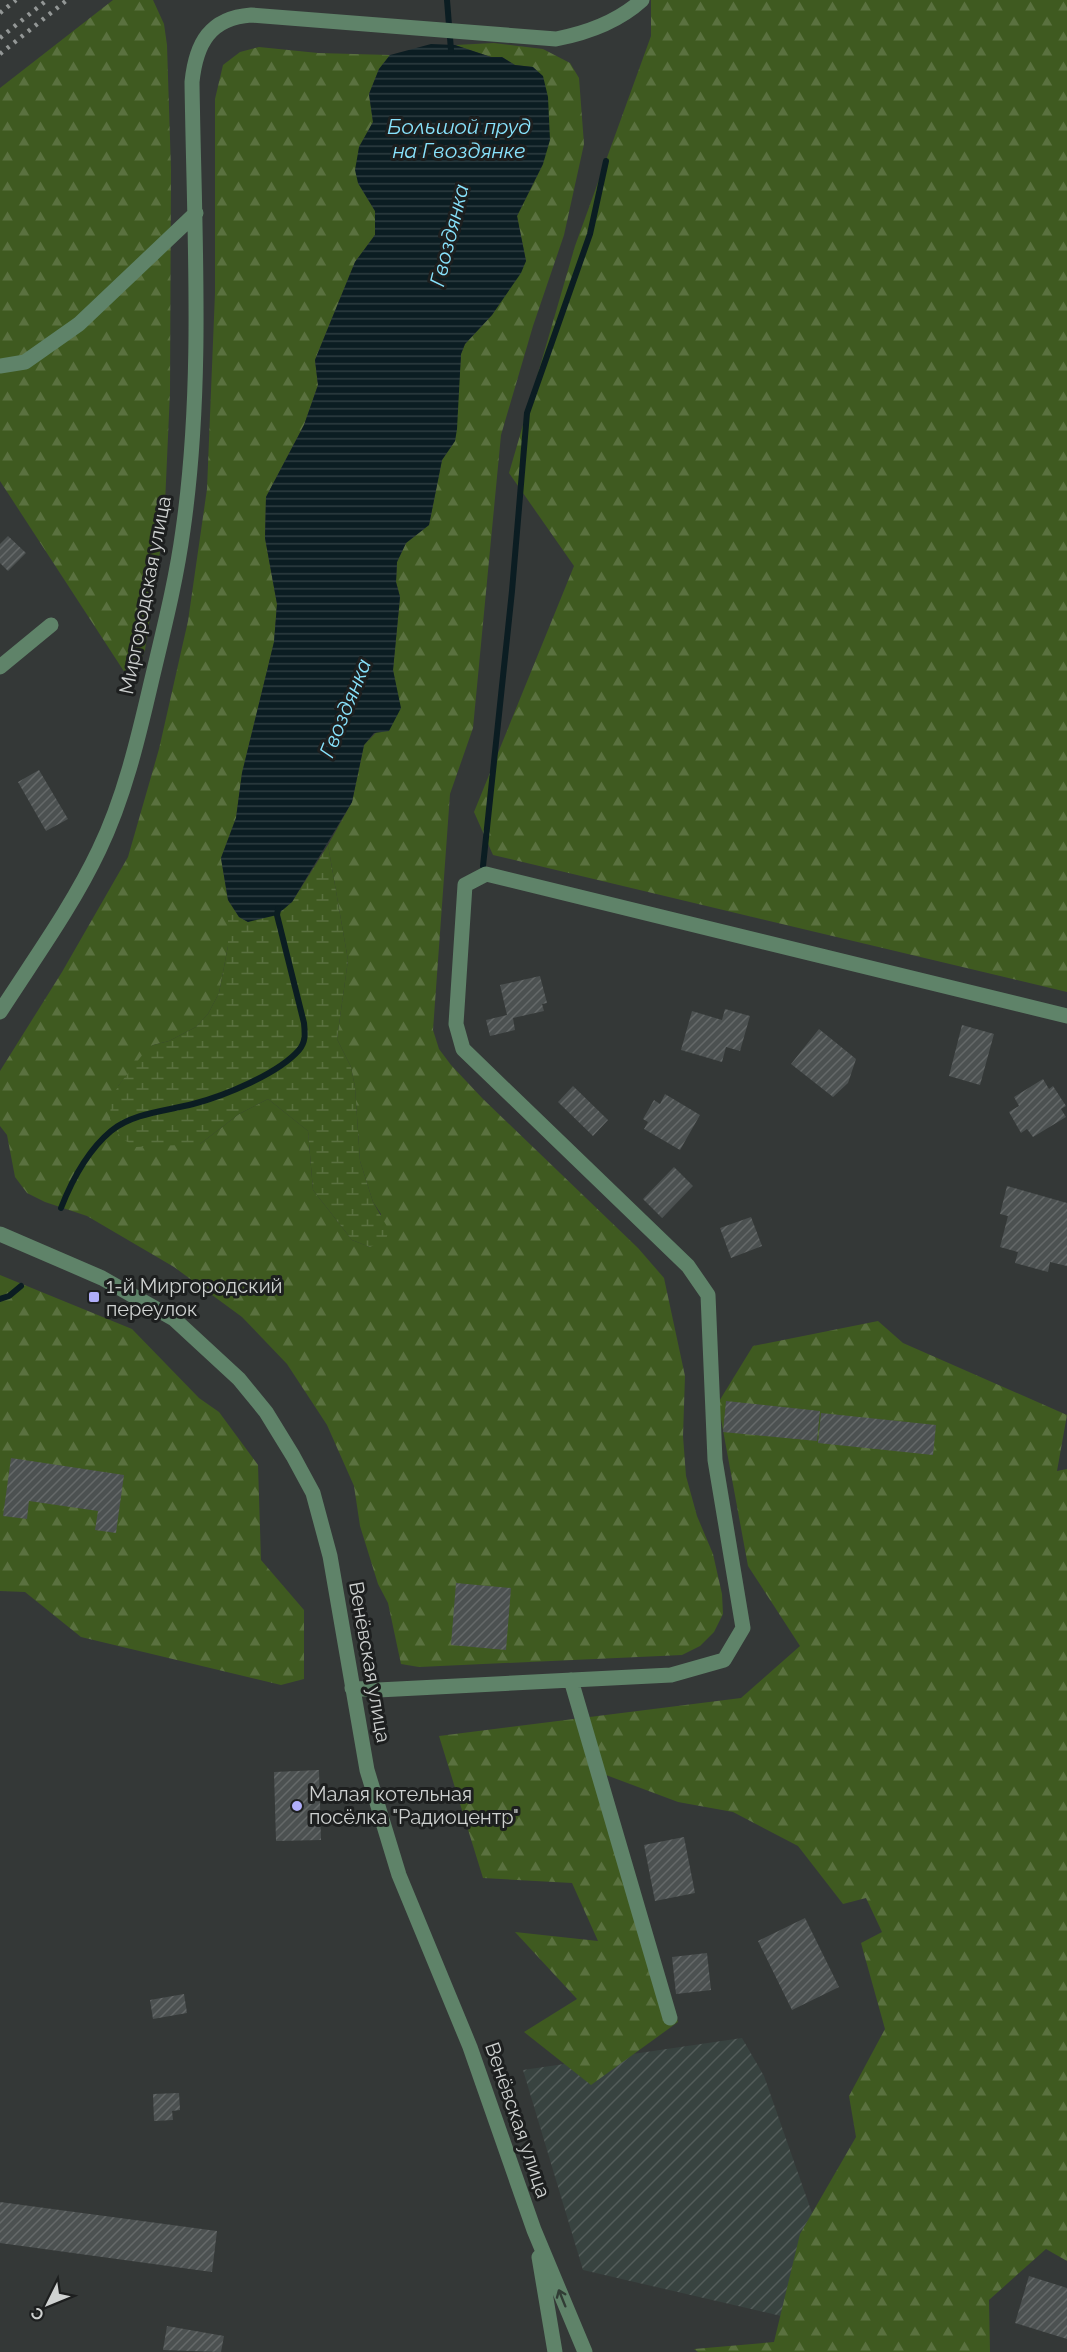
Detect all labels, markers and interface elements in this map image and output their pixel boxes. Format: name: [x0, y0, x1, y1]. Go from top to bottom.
water label: Большой пруд на Гвоздянке: [387, 114, 531, 163]
water label: Гвоздянка: [424, 181, 474, 289]
street label: Миргородская улица: [114, 494, 176, 696]
water label: Гвоздянка: [314, 655, 376, 761]
place label: 1-й Миргородский переулок: [106, 1274, 283, 1321]
marker: 1-й Миргородский переулок: [87, 1290, 101, 1304]
street label: Венёвская улица: [344, 1580, 396, 1744]
place label: Малая котельная посёлка "Радиоцентр": [309, 1782, 519, 1829]
marker: Малая котельная посёлка "Радиоцентр": [290, 1799, 304, 1813]
street label: Венёвская улица: [480, 2039, 556, 2201]
north arrow: [18, 2274, 78, 2334]
one-way arrow: [556, 2289, 567, 2308]
text: С: [27, 2303, 48, 2324]

